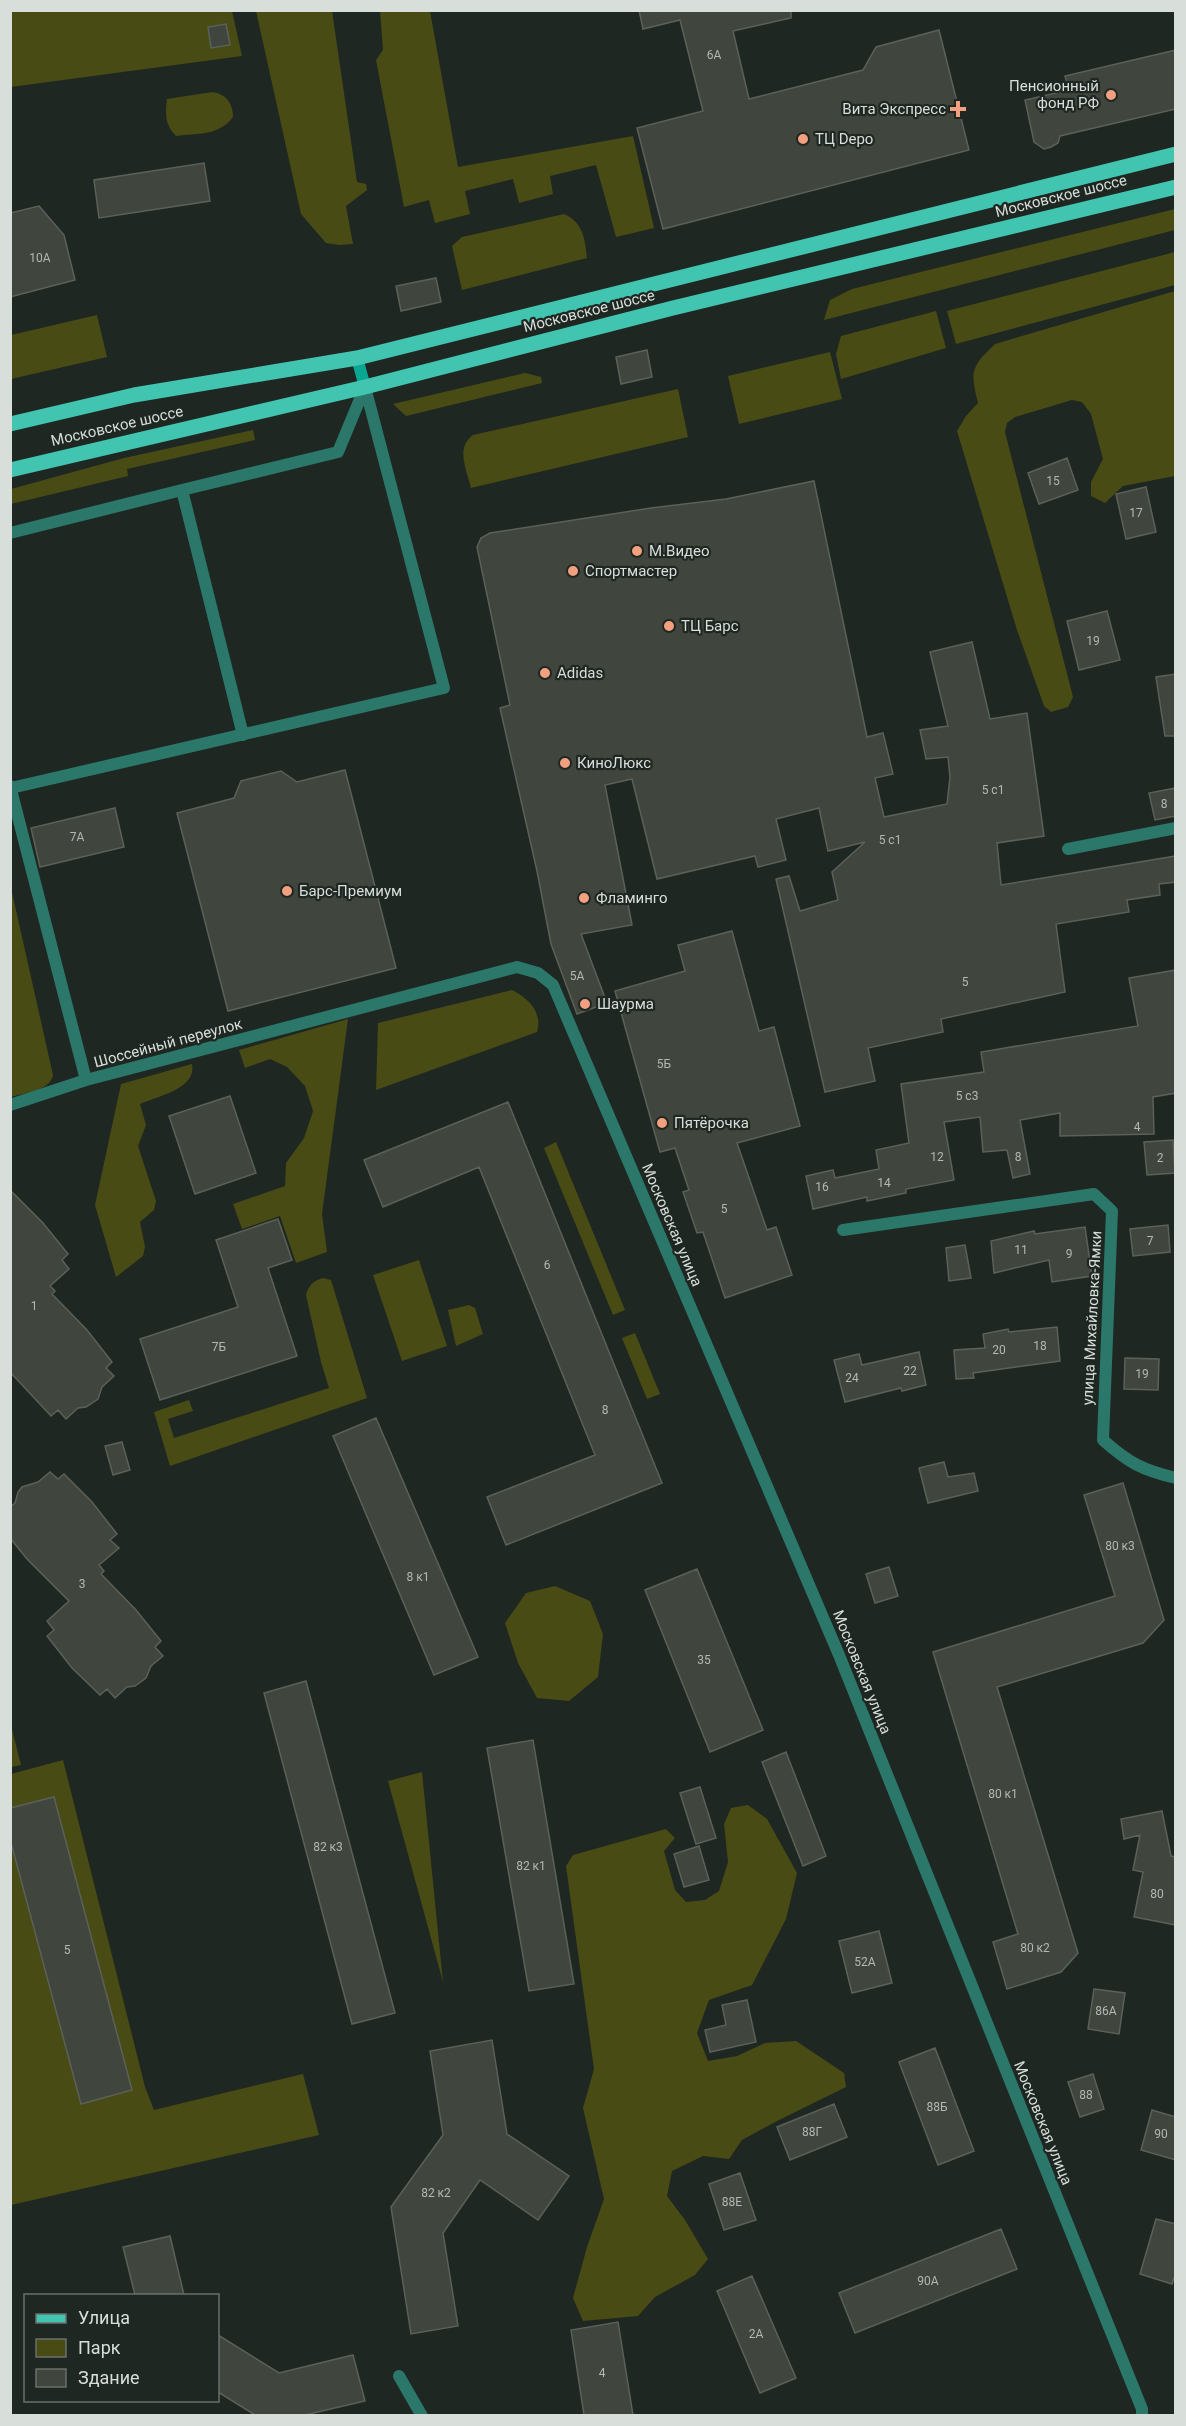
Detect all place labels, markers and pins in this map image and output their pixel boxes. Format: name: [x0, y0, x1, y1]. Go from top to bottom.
place label: Пенсионный фонд РФ: [1009, 77, 1099, 112]
marker: Пенсионный фонд РФ: [1104, 88, 1118, 102]
place label: Вита Экспресс: [842, 100, 946, 118]
marker: Вита Экспресс: [951, 102, 965, 116]
place label: ТЦ Depo: [815, 130, 873, 148]
marker: ТЦ Depo: [796, 132, 810, 146]
place label: М.Видео: [649, 542, 710, 560]
marker: М.Видео: [630, 544, 644, 558]
place label: Спортмастер: [585, 562, 677, 580]
marker: Спортмастер: [566, 564, 580, 578]
place label: ТЦ Барс: [681, 617, 739, 635]
marker: ТЦ Барс: [662, 619, 676, 633]
place label: Adidas: [557, 664, 603, 682]
marker: Adidas: [538, 666, 552, 680]
place label: КиноЛюкс: [577, 754, 651, 772]
marker: КиноЛюкс: [558, 756, 572, 770]
place label: Барс-Премиум: [299, 882, 402, 900]
marker: Барс-Премиум: [280, 884, 294, 898]
place label: Фламинго: [596, 889, 668, 907]
marker: Фламинго: [577, 891, 591, 905]
place label: Шаурма: [597, 995, 654, 1013]
marker: Шаурма: [578, 997, 592, 1011]
place label: Пятёрочка: [674, 1114, 749, 1132]
marker: Пятёрочка: [655, 1116, 669, 1130]

